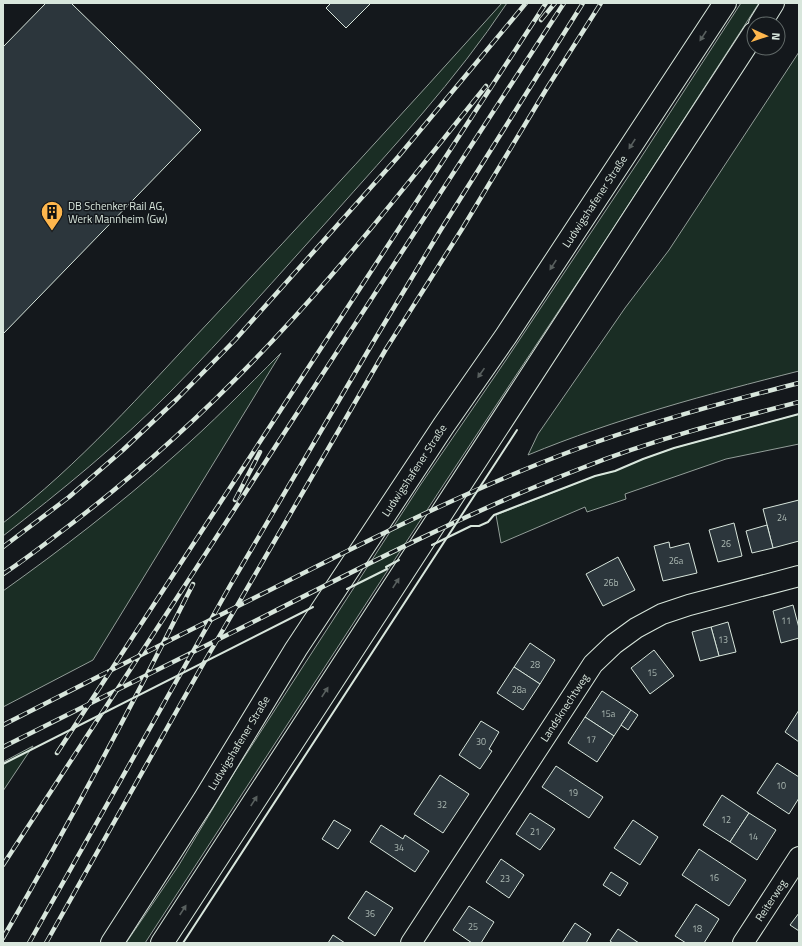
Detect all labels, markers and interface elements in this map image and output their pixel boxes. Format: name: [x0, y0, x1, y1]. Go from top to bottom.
north arrow: [746, 16, 786, 56]
one-way arrow: [699, 30, 707, 41]
text: N: [768, 32, 784, 41]
one-way arrow: [628, 139, 636, 150]
street label: Ludwigshafener Straße: [558, 152, 631, 251]
place label: DB Schenker Rail AG, Werk Mannheim (Gw): [68, 198, 167, 227]
building icon: DB Schenker Rail AG, Werk Mannheim (Gw): [39, 199, 65, 232]
one-way arrow: [549, 260, 557, 270]
one-way arrow: [477, 368, 485, 378]
street label: Ludwigshafener Straße: [378, 421, 451, 520]
house number: 24: [777, 511, 787, 524]
house number: 26: [721, 537, 731, 550]
house number: 26a: [669, 554, 684, 567]
house number: 26b: [604, 576, 619, 589]
one-way arrow: [392, 577, 399, 589]
house number: 11: [781, 614, 791, 627]
house number: 13: [718, 633, 728, 646]
house number: 28: [530, 658, 540, 671]
house number: 15: [647, 666, 657, 679]
street label: Landsknechtweg: [536, 670, 593, 745]
house number: 28a: [512, 683, 527, 696]
one-way arrow: [321, 686, 328, 698]
street label: Ludwigshafener Straße: [204, 692, 274, 793]
house number: 15a: [601, 707, 616, 720]
house number: 17: [586, 733, 596, 746]
house number: 30: [476, 735, 486, 748]
house number: 10: [776, 779, 786, 792]
house number: 19: [568, 786, 578, 799]
one-way arrow: [250, 796, 258, 806]
house number: 32: [437, 798, 447, 811]
house number: 12: [721, 813, 731, 826]
house number: 21: [530, 825, 540, 838]
house number: 14: [748, 830, 758, 843]
house number: 34: [394, 841, 404, 854]
house number: 16: [709, 871, 719, 884]
house number: 23: [500, 872, 510, 885]
street label: Reiterweg: [751, 876, 791, 925]
one-way arrow: [179, 905, 187, 915]
house number: 36: [365, 907, 375, 920]
house number: 25: [468, 920, 478, 933]
house number: 18: [692, 922, 702, 935]

